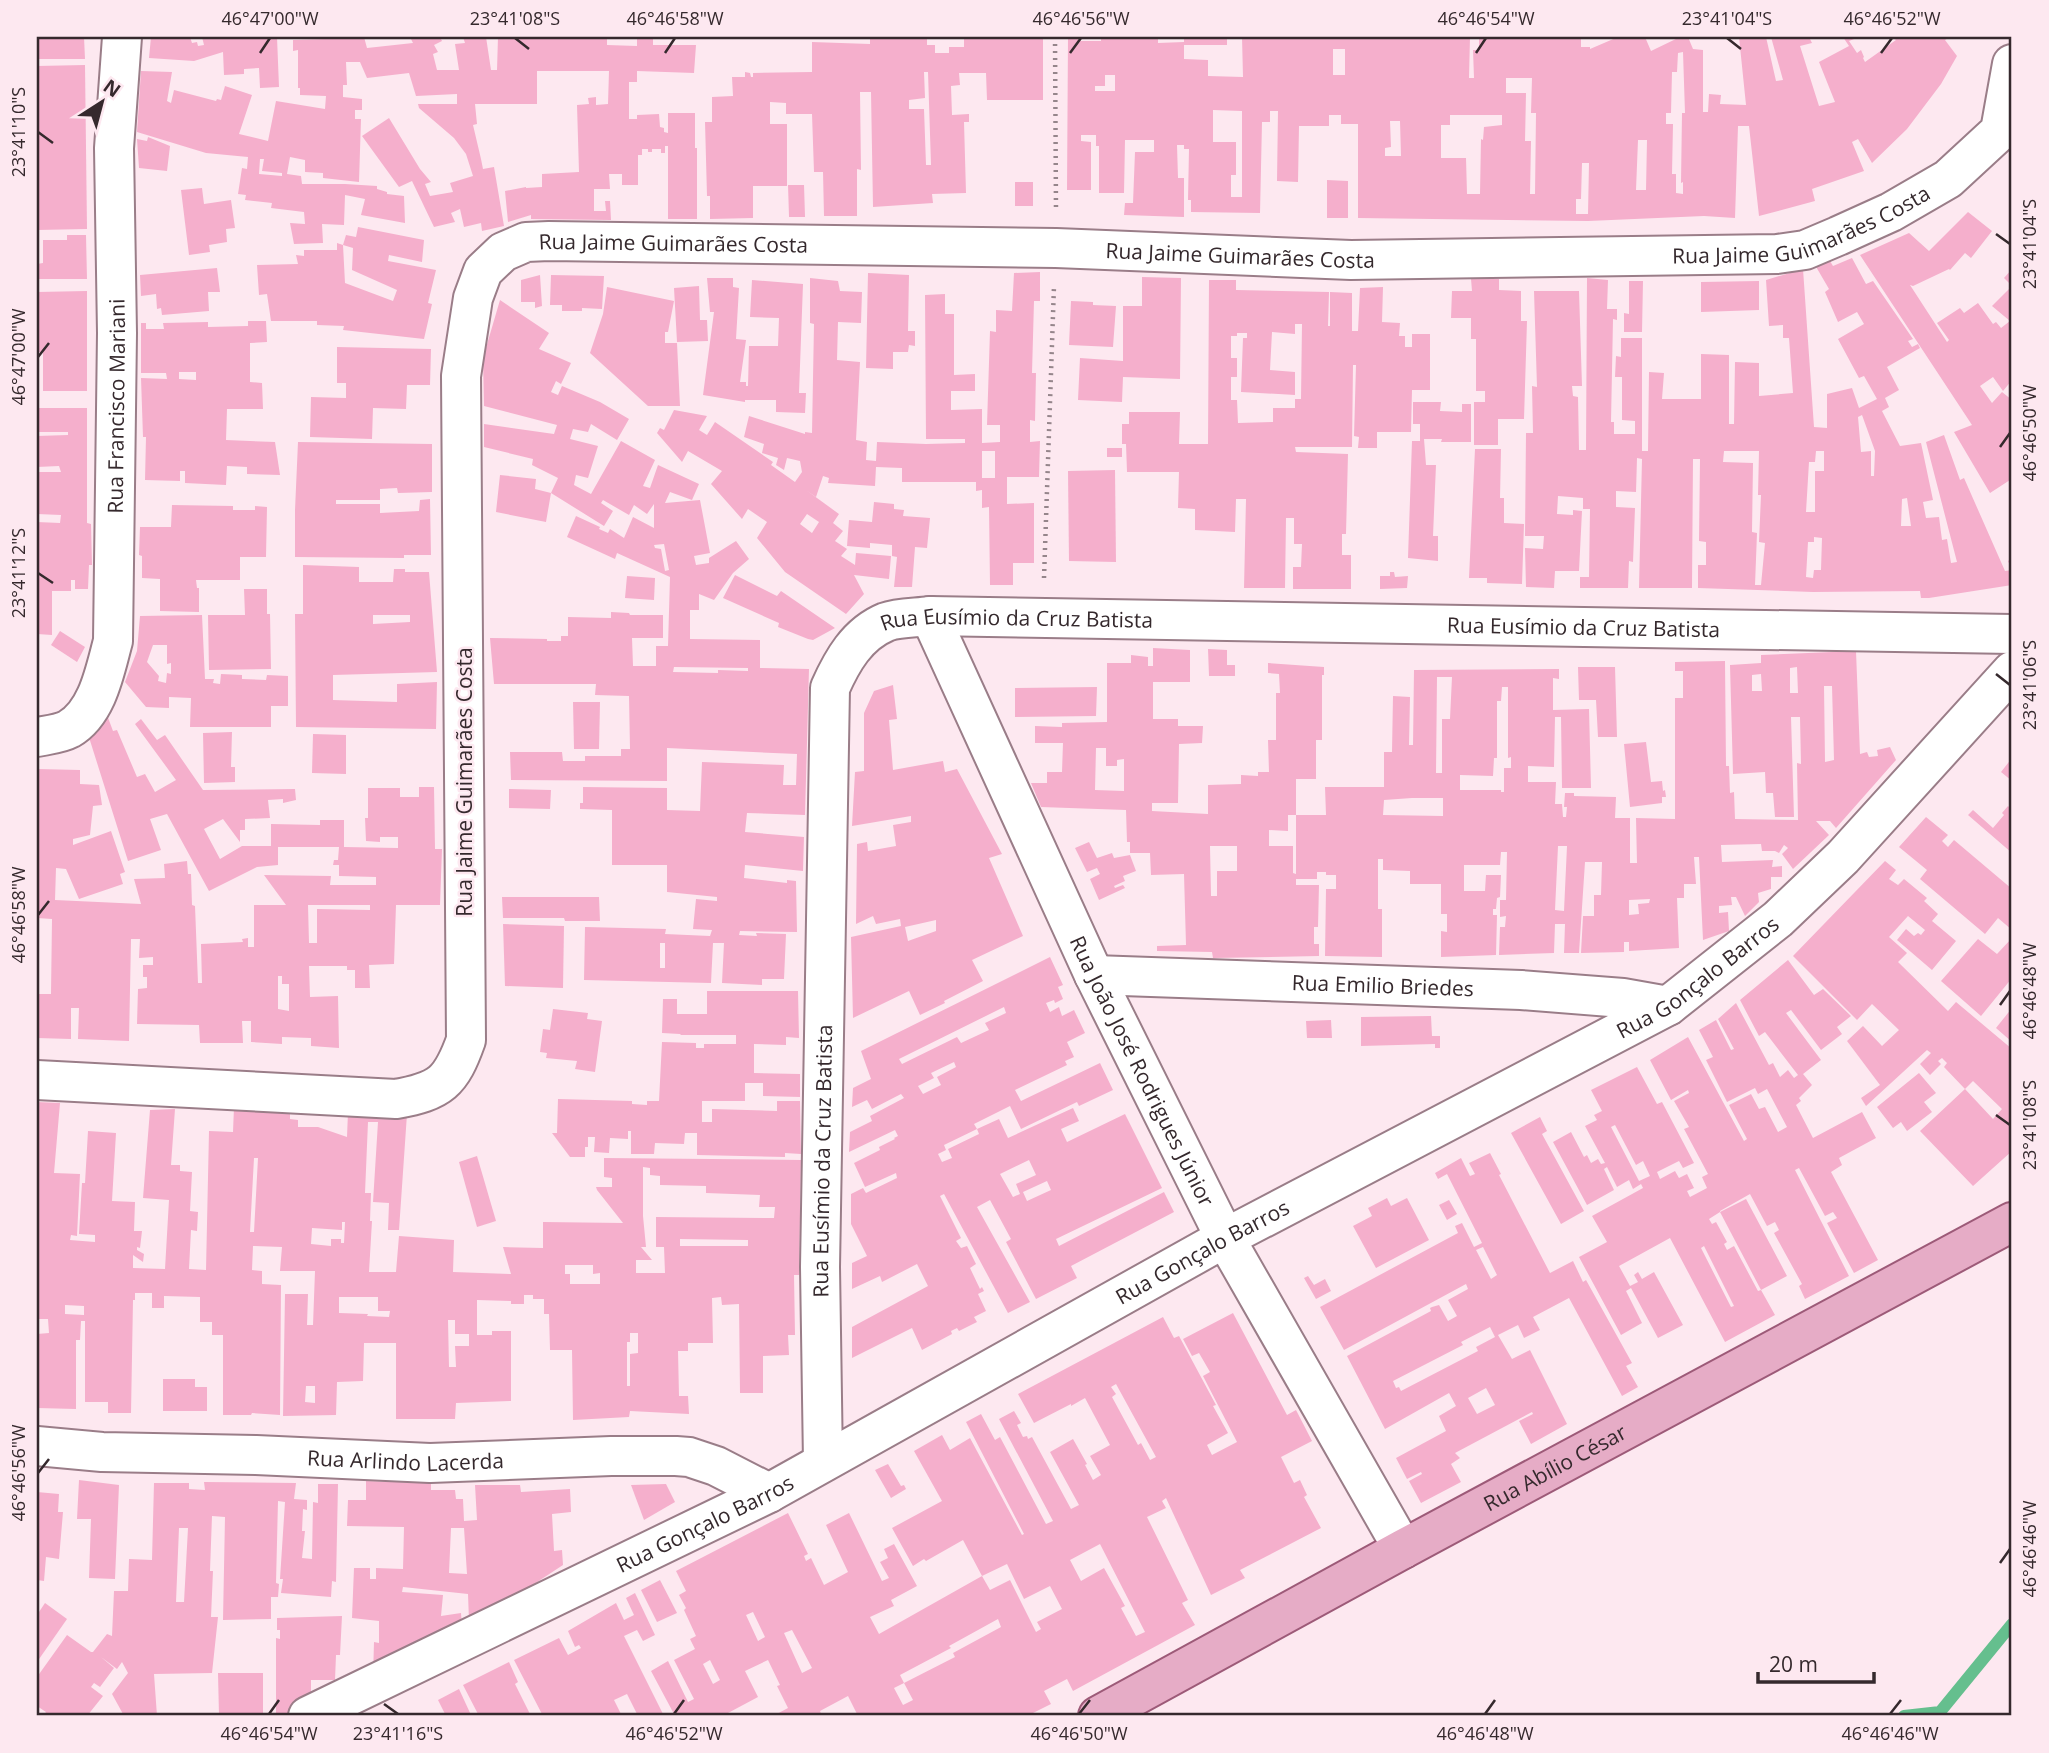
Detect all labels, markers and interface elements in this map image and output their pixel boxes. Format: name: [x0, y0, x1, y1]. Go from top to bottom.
text: 46°47'00"W: [221, 6, 319, 30]
text: 23°41'08"S: [470, 6, 560, 30]
text: 46°46'58"W: [626, 6, 724, 30]
text: 46°46'56"W: [1032, 6, 1130, 30]
text: 46°46'54"W: [1437, 6, 1535, 30]
text: 23°41'04"S: [1682, 6, 1772, 30]
text: 46°46'52"W: [1843, 6, 1941, 30]
north arrow: [66, 66, 136, 136]
text: N: [98, 73, 126, 103]
text: 23°41'10"S: [6, 87, 30, 177]
street label: Rua Jaime Guimarães Costa: [1672, 179, 1935, 269]
text: 23°41'04"S: [2017, 199, 2041, 289]
street label: Rua Jaime Guimarães Costa: [538, 227, 808, 259]
street label: Rua Jaime Guimarães Costa: [1105, 236, 1375, 274]
street label: Rua Francisco Mariani: [101, 298, 131, 514]
text: 46°47'00"W: [6, 308, 30, 406]
text: 46°46'50"W: [2017, 384, 2041, 482]
text: 23°41'12"S: [6, 528, 30, 618]
street label: Rua Eusímio da Cruz Batista: [876, 602, 1153, 637]
street label: Rua Eusímio da Cruz Batista: [1447, 611, 1720, 643]
text: 23°41'06"S: [2017, 640, 2041, 730]
street label: Rua Jaime Guimarães Costa: [450, 647, 478, 917]
text: 46°46'58"W: [6, 866, 30, 964]
street label: Rua Gonçalo Barros: [1611, 910, 1784, 1045]
street label: Rua João José Rodrigues Júnior: [1064, 931, 1221, 1211]
text: 46°46'48"W: [2017, 942, 2041, 1040]
street label: Rua Emilio Briedes: [1291, 968, 1474, 1002]
street label: Rua Eusímio da Cruz Batista: [806, 1024, 838, 1298]
text: 23°41'08"S: [2017, 1080, 2041, 1170]
street label: Rua Gonçalo Barros: [1110, 1193, 1294, 1311]
street label: Rua Abílio César: [1478, 1417, 1632, 1517]
text: 46°46'56"W: [6, 1424, 30, 1522]
street label: Rua Arlindo Lacerda: [307, 1443, 504, 1477]
street label: Rua Gonçalo Barros: [612, 1468, 798, 1579]
text: 46°46'46"W: [2017, 1500, 2041, 1598]
scale bar: [1758, 1641, 1874, 1685]
text: 20 m: [1769, 1650, 1818, 1678]
text: 46°46'54"W: [220, 1721, 318, 1745]
text: 23°41'16"S: [353, 1721, 443, 1745]
text: 46°46'52"W: [625, 1721, 723, 1745]
text: 46°46'50"W: [1030, 1721, 1128, 1745]
text: 46°46'48"W: [1436, 1721, 1534, 1745]
text: 46°46'46"W: [1841, 1721, 1939, 1745]

